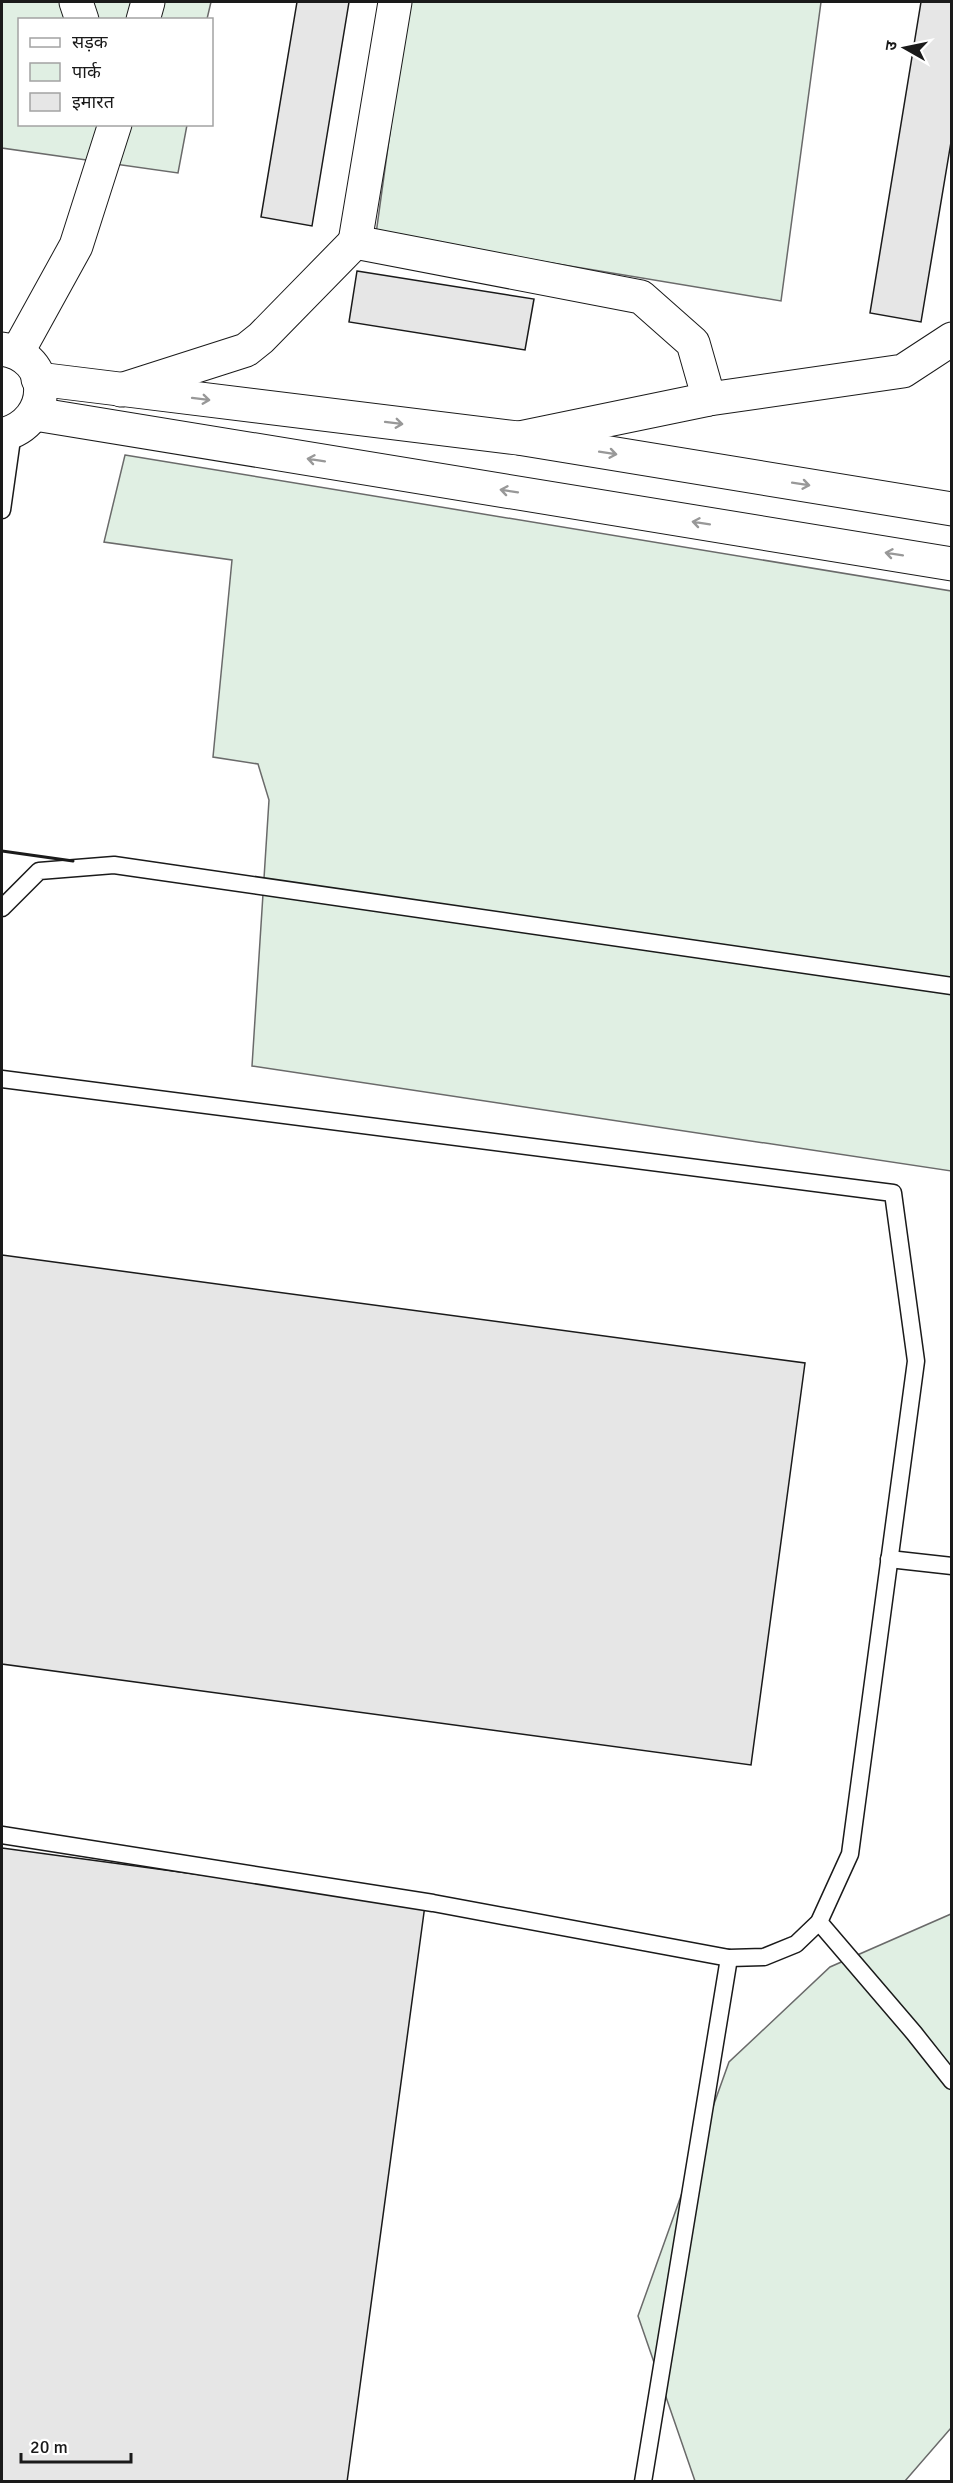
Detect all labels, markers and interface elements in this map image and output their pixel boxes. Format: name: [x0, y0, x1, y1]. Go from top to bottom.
legend: [18, 18, 213, 126]
north arrow: [875, 18, 935, 78]
text: सड़क: [72, 31, 109, 53]
text: उ: [881, 39, 902, 52]
text: पार्क: [72, 61, 102, 83]
text: इमारत: [72, 91, 115, 113]
one-way arrow: [190, 394, 210, 405]
one-way arrow: [384, 418, 404, 429]
one-way arrow: [598, 447, 618, 458]
one-way arrow: [307, 454, 327, 465]
one-way arrow: [790, 479, 810, 490]
one-way arrow: [500, 486, 519, 497]
one-way arrow: [692, 517, 712, 528]
one-way arrow: [884, 549, 904, 560]
scale bar: [21, 2426, 130, 2464]
text: 20 m: [30, 2436, 68, 2458]

